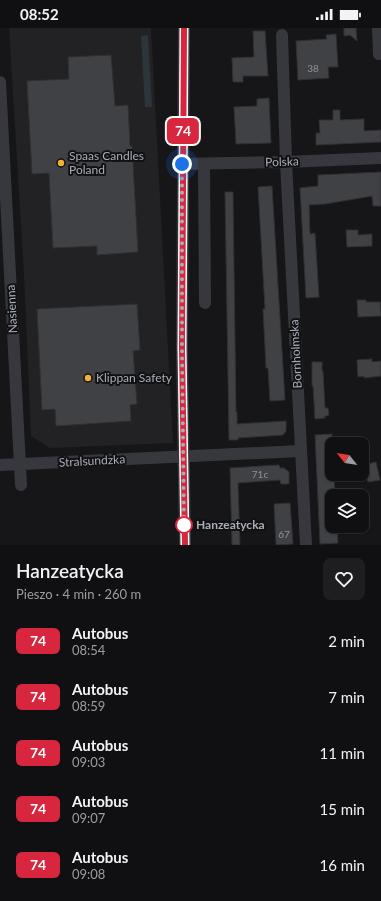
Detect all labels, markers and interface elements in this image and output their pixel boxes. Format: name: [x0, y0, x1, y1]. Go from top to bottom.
text: 08:52: [20, 5, 59, 23]
house number: 38: [307, 62, 319, 74]
line badge: 74: [165, 118, 201, 144]
text: 74: [175, 122, 191, 139]
place label: Spaas Candles Poland: [69, 148, 144, 177]
street label: Polska: [265, 153, 299, 170]
your location: [172, 154, 192, 174]
marker: Spaas Candles Poland: [56, 158, 66, 168]
street label: Nasienna: [3, 284, 20, 334]
street label: Bornholmska: [286, 319, 305, 389]
place label: Klippan Safety: [96, 370, 173, 385]
marker: Klippan Safety: [83, 373, 93, 383]
north arrow: [325, 437, 369, 481]
map controls: [325, 437, 369, 533]
street label: Stralsundzka: [58, 451, 126, 470]
house number: 71c: [252, 468, 268, 480]
button: layers: [325, 489, 369, 533]
marker: Hanzeatycka: [175, 516, 193, 534]
place label: Hanzeatycka: [196, 517, 265, 532]
house number: 67: [278, 528, 290, 540]
button: heart: [323, 558, 365, 600]
text: Hanzeatycka: [16, 559, 124, 582]
text: Pieszo · 4 min · 260 m: [16, 586, 141, 602]
text: Autobus: [72, 624, 128, 642]
text: 74: [30, 632, 46, 649]
text: 2 min: [328, 632, 365, 650]
text: 08:54: [72, 642, 105, 658]
text: Autobus: [72, 680, 128, 698]
text: 74: [30, 688, 46, 705]
text: 7 min: [328, 688, 365, 706]
text: 08:59: [72, 698, 105, 714]
text: Autobus: [72, 736, 128, 754]
text: 74: [30, 744, 46, 761]
text: 11 min: [319, 744, 365, 762]
text: 09:03: [72, 754, 105, 770]
text: Autobus: [72, 792, 128, 810]
text: 74: [30, 800, 46, 817]
text: 15 min: [319, 800, 365, 818]
text: 09:07: [72, 810, 105, 826]
text: Autobus: [72, 848, 128, 866]
text: 74: [30, 856, 46, 873]
text: 16 min: [319, 856, 365, 874]
text: 09:08: [72, 866, 105, 882]

